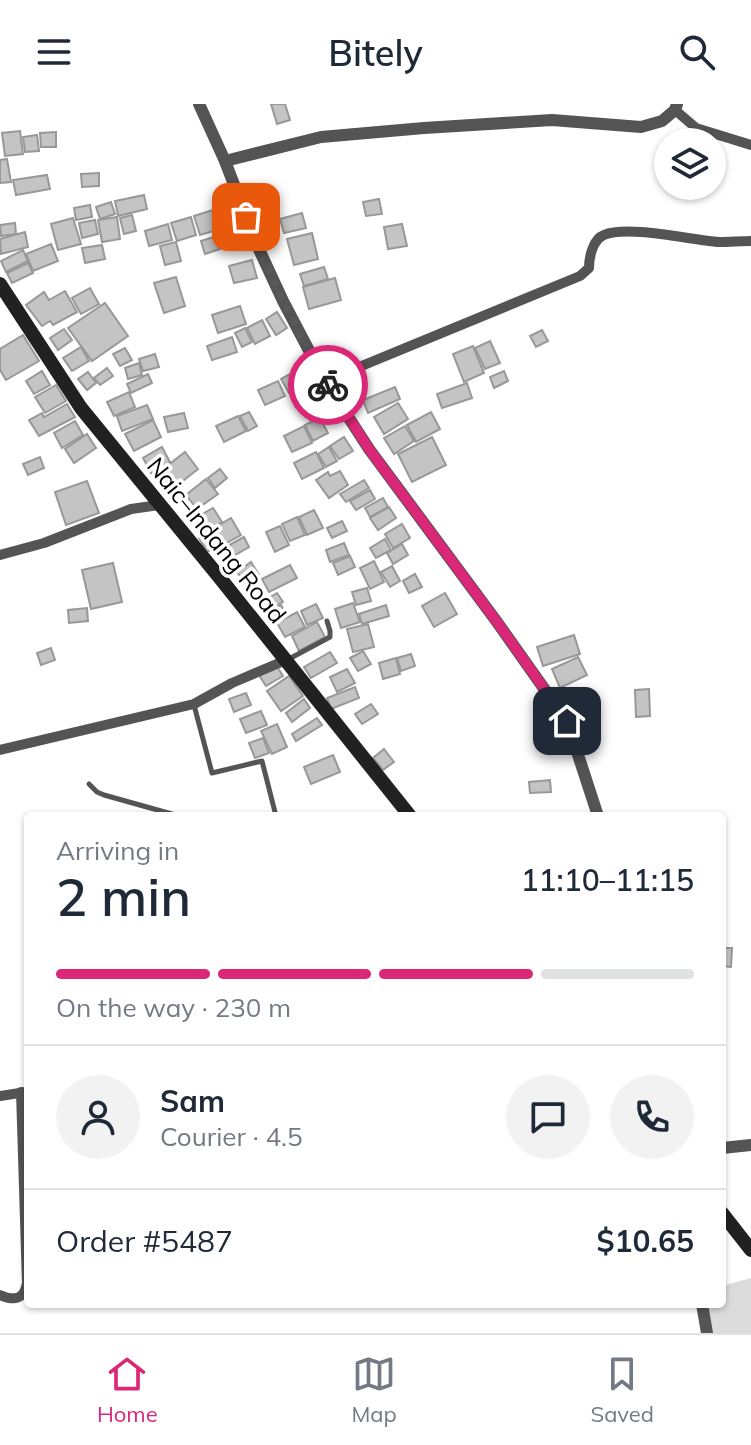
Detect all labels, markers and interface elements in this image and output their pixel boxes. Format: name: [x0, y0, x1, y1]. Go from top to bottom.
icon: menu: [32, 30, 76, 74]
text: Bitely: [328, 30, 423, 75]
icon: search: [675, 30, 719, 74]
map controls: [654, 128, 726, 200]
button: layers: [654, 128, 726, 200]
pin: [212, 183, 280, 251]
icon: bag: [224, 195, 268, 239]
courier: [288, 345, 368, 425]
icon: bike: [306, 363, 350, 407]
street label: Naic–Indang Road: [141, 451, 293, 629]
pin: [533, 687, 601, 755]
icon: home: [545, 699, 589, 743]
text: Arriving in: [56, 834, 179, 867]
text: 11:10–11:15: [521, 861, 694, 899]
text: 2 min: [56, 864, 191, 929]
text: On the way · 230 m: [56, 991, 291, 1024]
button: person: [56, 1075, 140, 1159]
button: chat: [506, 1075, 590, 1159]
button: phone: [610, 1075, 694, 1159]
text: Sam: [160, 1082, 225, 1120]
text: Courier · 4.5: [160, 1120, 303, 1153]
text: Order #5487: [56, 1222, 233, 1260]
text: $10.65: [597, 1222, 694, 1260]
tab: Home: [97, 1352, 158, 1428]
tab: Map: [351, 1352, 397, 1428]
tab: Saved: [591, 1352, 654, 1428]

